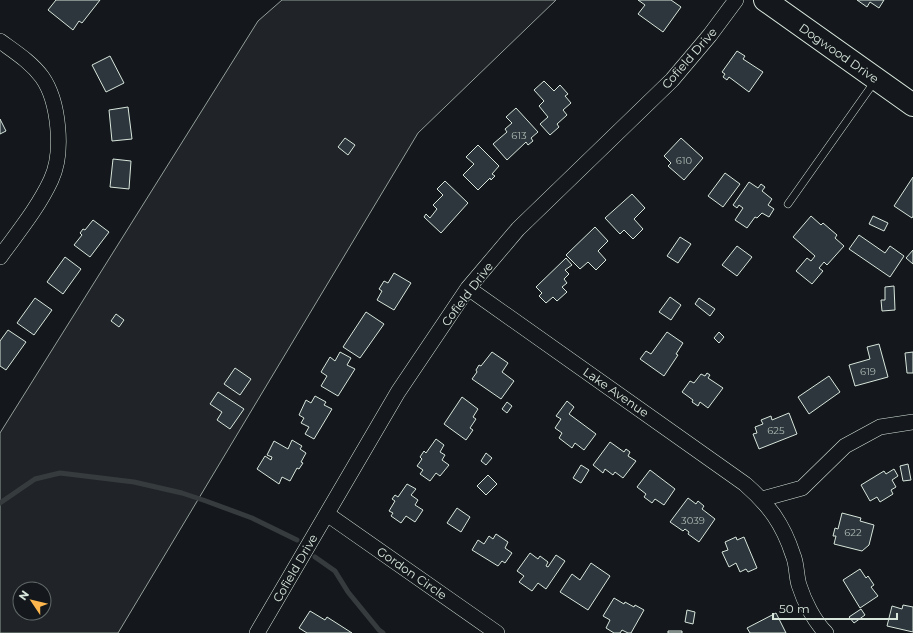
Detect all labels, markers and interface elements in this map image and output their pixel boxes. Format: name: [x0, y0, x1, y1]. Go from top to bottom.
street label: Dogwood Drive: [796, 20, 882, 86]
street label: Cofield Drive: [658, 24, 720, 92]
house number: 613: [511, 129, 527, 142]
house number: 610: [676, 154, 693, 167]
street label: Cofield Drive: [438, 259, 496, 329]
street label: Lake Avenue: [580, 364, 652, 420]
house number: 619: [860, 365, 876, 378]
house number: 625: [767, 424, 785, 437]
house number: 3039: [681, 514, 705, 527]
house number: 622: [844, 526, 862, 539]
street label: Cofield Drive: [269, 531, 321, 605]
street label: Gordon Circle: [374, 543, 450, 603]
north arrow: [12, 581, 52, 621]
text: N: [16, 588, 32, 603]
scale bar: [773, 595, 897, 621]
text: 50 m: [779, 601, 810, 616]

